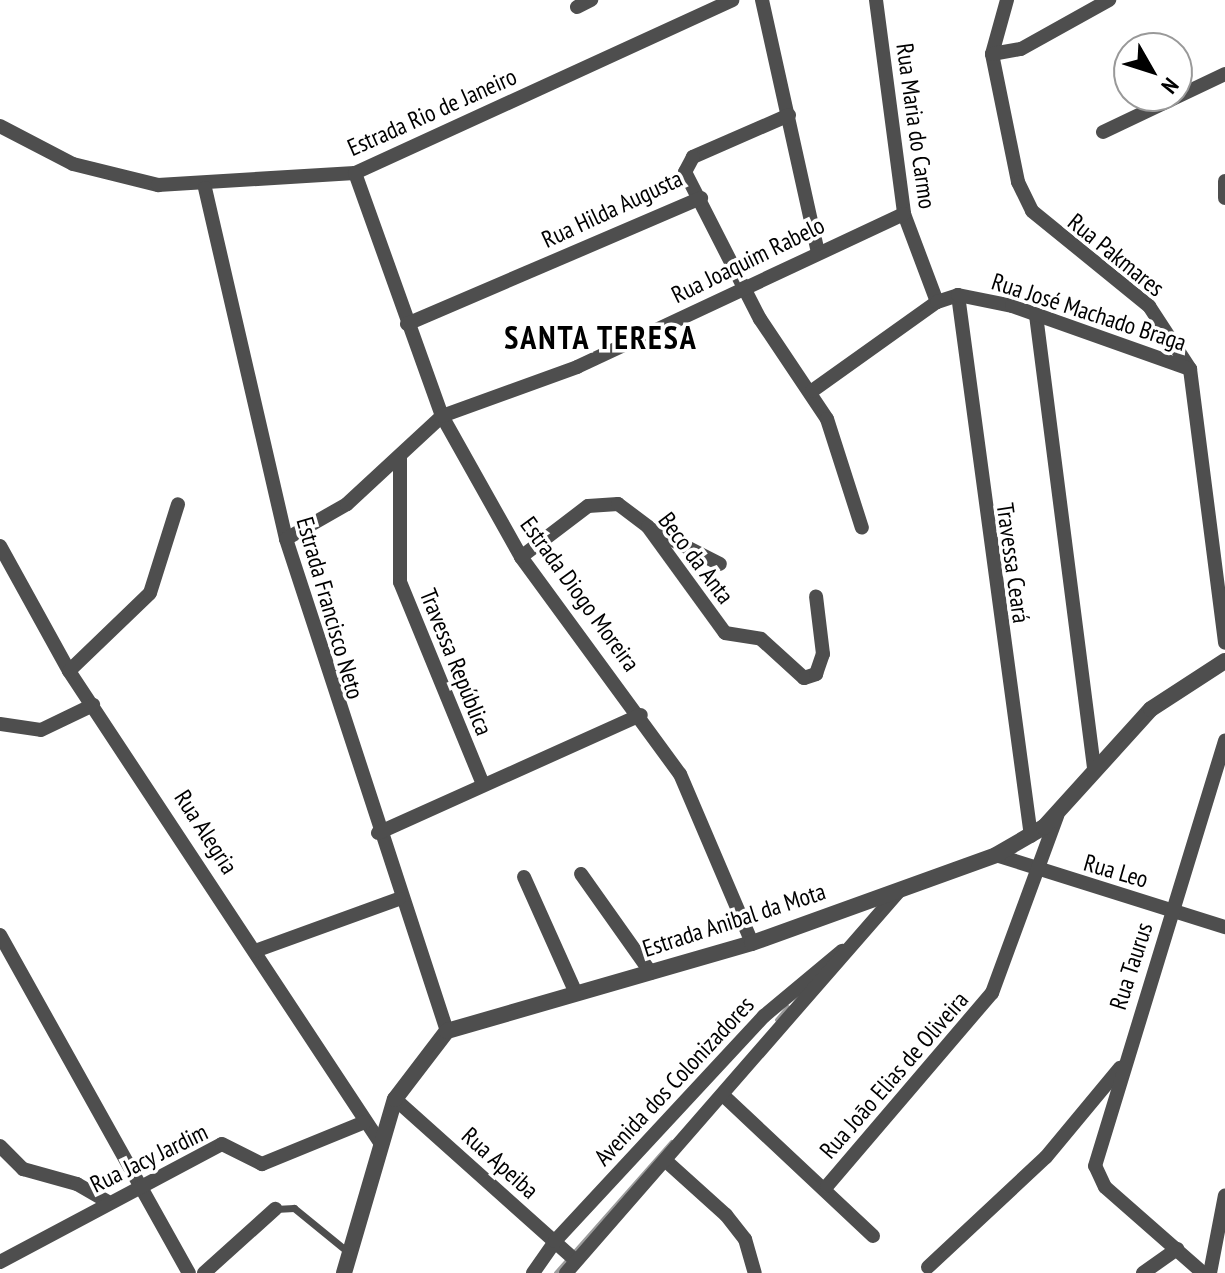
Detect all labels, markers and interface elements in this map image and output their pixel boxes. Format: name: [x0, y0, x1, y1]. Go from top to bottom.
north arrow: [1113, 32, 1193, 112]
street label: Rua Maria do Carmo: [890, 41, 942, 211]
street label: Estrada Rio de Janeiro: [343, 62, 521, 162]
text: N: [1155, 72, 1185, 99]
street label: Rua Hilda Augusta: [537, 164, 687, 254]
street label: Rua Pakmares: [1062, 207, 1170, 303]
street label: Rua Joaquim Rabelo: [667, 211, 829, 309]
street label: Rua José Machado Braga: [988, 267, 1190, 357]
district label: SANTA TERESA: [503, 318, 699, 356]
street label: Travessa Ceará: [990, 501, 1036, 625]
street label: Beco da Anta: [652, 506, 740, 610]
street label: Estrada Diogo Moreira: [514, 511, 646, 677]
street label: Estrada Francisco Neto: [290, 514, 370, 702]
street label: Travessa República: [413, 584, 499, 740]
street label: Rua Alegria: [168, 784, 244, 880]
street label: Rua Leo: [1080, 848, 1152, 894]
street label: Estrada Anibal da Mota: [639, 877, 829, 963]
street label: Rua Taurus: [1103, 919, 1159, 1013]
street label: Rua Joāo Elias de Oliveira: [814, 986, 974, 1164]
street label: Avenida dos Colonizadores: [588, 991, 760, 1171]
street label: Rua Jacy Jardim: [85, 1117, 213, 1199]
street label: Rua Apeiba: [456, 1121, 544, 1205]

